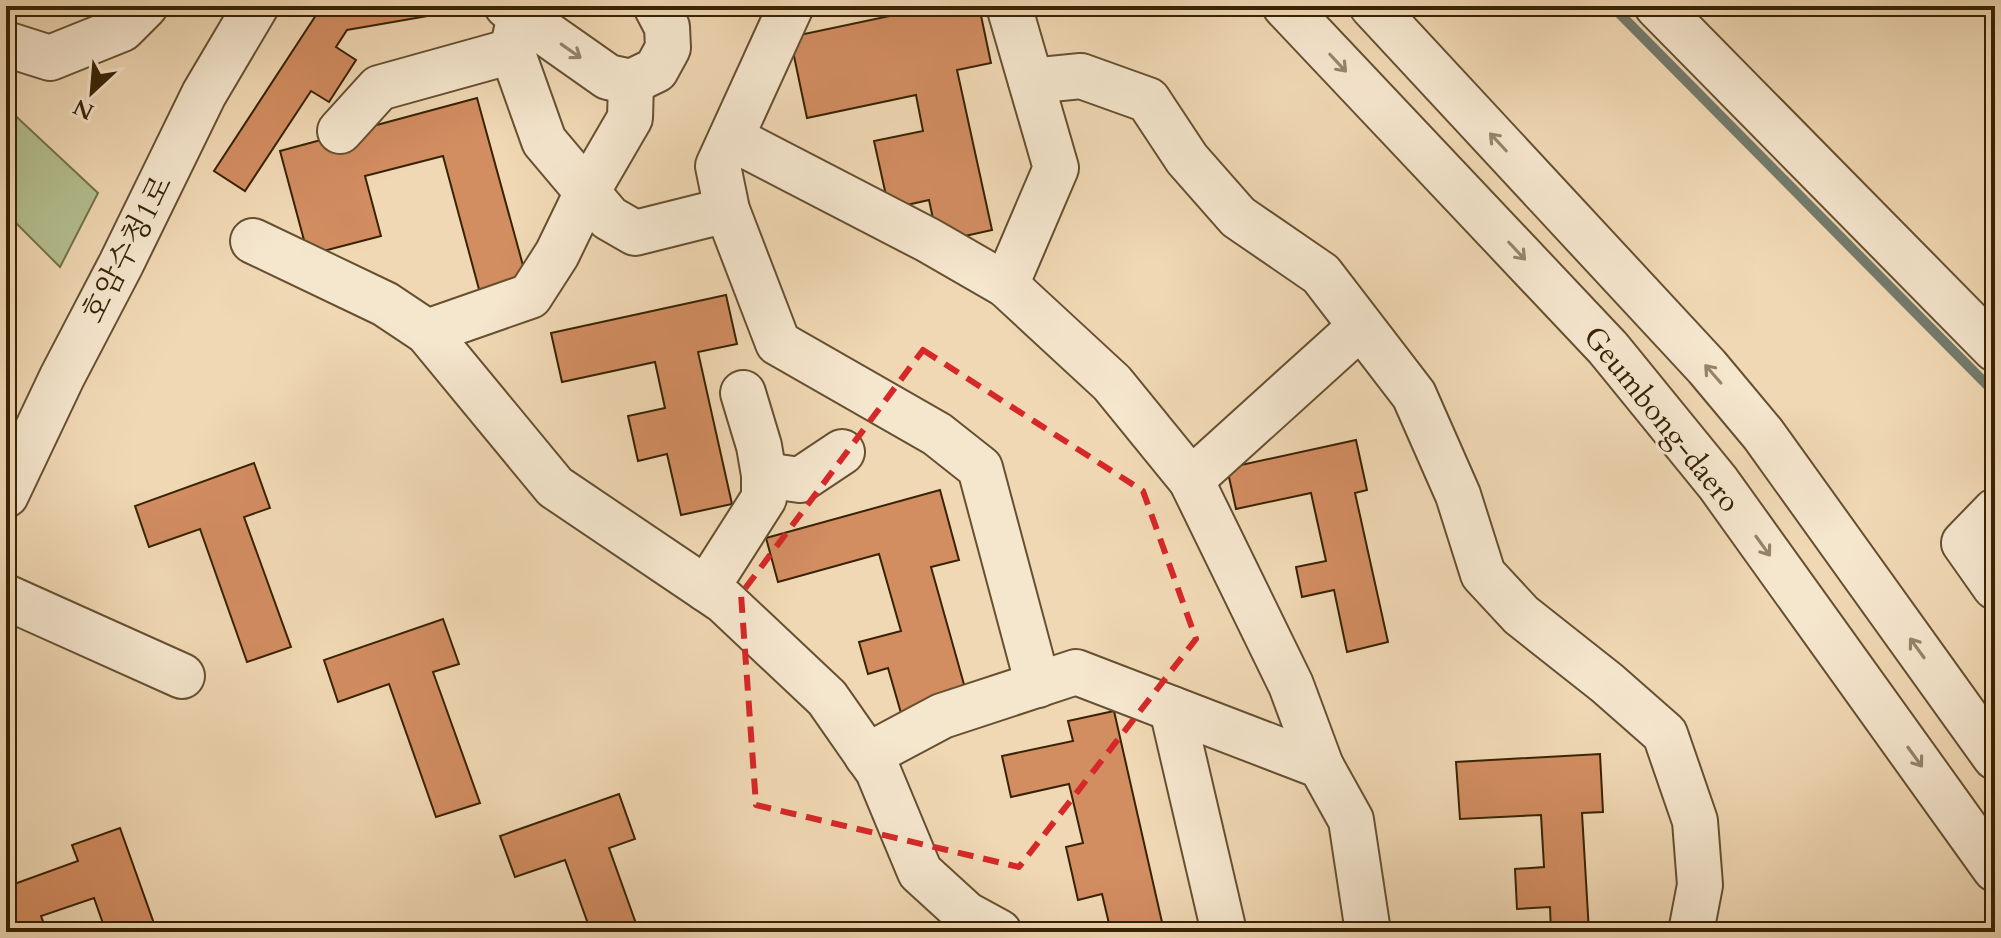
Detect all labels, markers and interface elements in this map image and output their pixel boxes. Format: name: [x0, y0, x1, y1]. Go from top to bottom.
one-way arrow: [559, 43, 581, 59]
north arrow: [52, 52, 132, 132]
one-way arrow: [1329, 52, 1347, 72]
text: N: [69, 91, 99, 127]
one-way arrow: [1489, 132, 1508, 152]
street label: 호암수청1로: [73, 169, 182, 330]
one-way arrow: [1507, 241, 1526, 261]
street label: Geumbong-daero: [1574, 318, 1749, 521]
one-way arrow: [1704, 365, 1722, 385]
one-way arrow: [1755, 535, 1771, 557]
one-way arrow: [1909, 638, 1925, 660]
one-way arrow: [1907, 746, 1923, 768]

